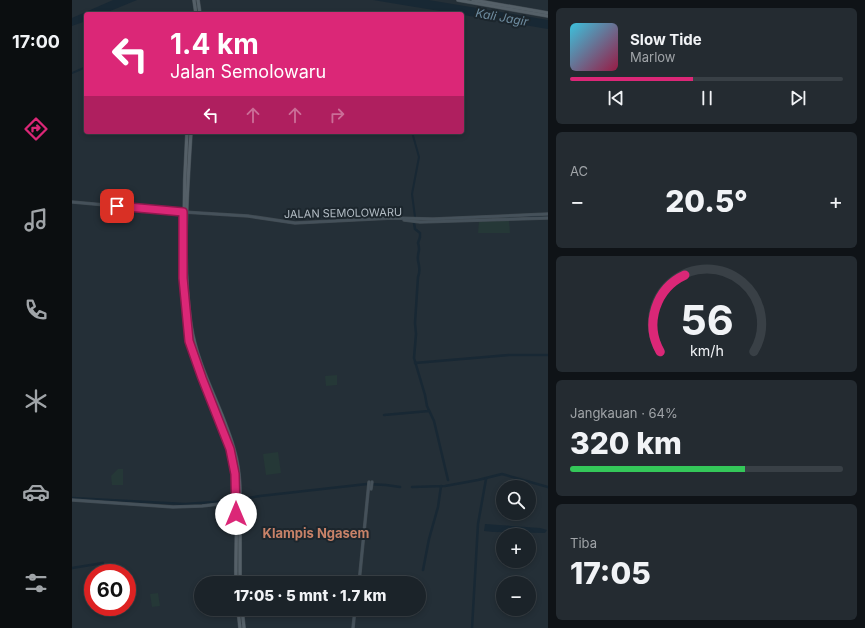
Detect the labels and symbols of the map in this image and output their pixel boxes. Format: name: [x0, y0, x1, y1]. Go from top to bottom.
water label: Kali Jagir: [475, 5, 530, 29]
pin: [100, 189, 134, 223]
street label: JALAN SEMOLOWARU: [284, 205, 402, 221]
position arrow: [215, 493, 257, 535]
district label: Klampis Ngasem: [263, 525, 370, 541]
speed limit sign: 60: [84, 564, 136, 616]

